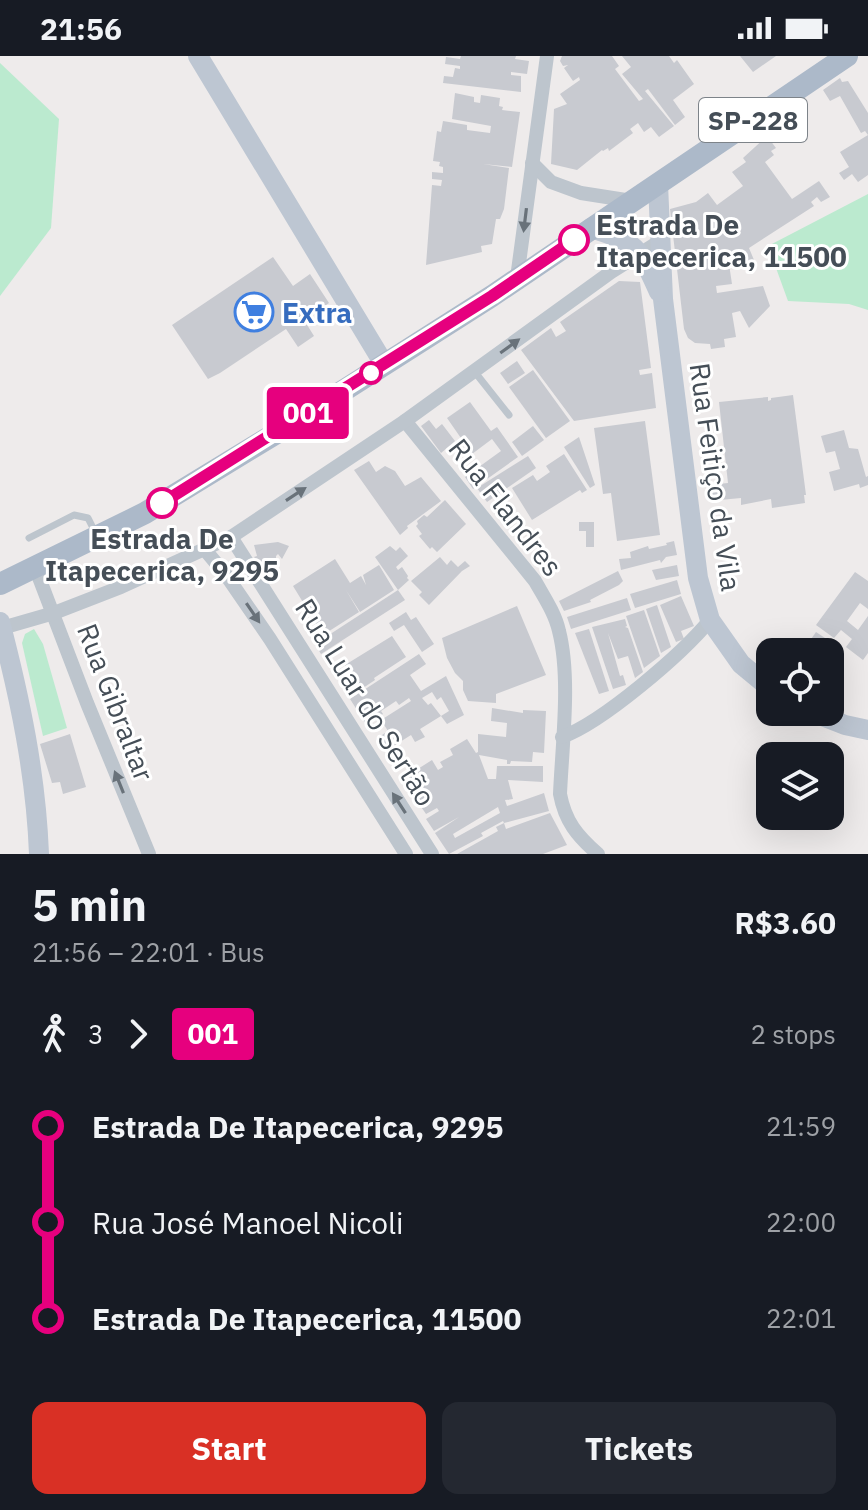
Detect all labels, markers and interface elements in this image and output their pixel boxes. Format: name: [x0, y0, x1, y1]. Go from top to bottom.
text: 21:56: [40, 9, 122, 48]
road number: SP-228: [699, 98, 807, 142]
place label: Estrada De Itapecerica, 11500: [596, 206, 847, 275]
one-way arrow: [518, 208, 531, 233]
marker: Estrada De Itapecerica, 11500: [559, 225, 589, 255]
supermarket icon: Extra: [233, 291, 275, 333]
place label: Extra: [282, 294, 352, 331]
one-way arrow: [499, 338, 520, 354]
street label: Rua Feitiço da Vila: [682, 360, 750, 594]
unlabelled marker: [360, 362, 382, 384]
line badge: 001: [262, 387, 354, 439]
text: 001: [283, 394, 333, 431]
street label: Rua Flandres: [441, 431, 571, 583]
one-way arrow: [285, 487, 307, 502]
marker: Estrada De Itapecerica, 9295: [147, 488, 177, 518]
place label: Estrada De Itapecerica, 9295: [45, 520, 279, 589]
street label: Rua Luar do Sertão: [287, 591, 445, 813]
one-way arrow: [245, 602, 260, 623]
street label: Rua Gibraltar: [69, 618, 163, 786]
map controls: [756, 638, 844, 830]
button: locate: [756, 638, 844, 726]
button: layers: [756, 742, 844, 830]
one-way arrow: [112, 770, 125, 794]
one-way arrow: [393, 792, 407, 814]
text: 5 min: [32, 876, 147, 933]
text: R$3.60: [734, 903, 836, 942]
text: 21:56 – 22:01 · Bus: [32, 935, 265, 969]
icon: walk: [32, 1012, 76, 1056]
icon: forward: [116, 1012, 160, 1056]
text: 001: [188, 1015, 238, 1052]
text: 3: [88, 1017, 104, 1051]
text: 2 stops: [750, 1017, 836, 1051]
text: Estrada De Itapecerica, 9295: [92, 1107, 503, 1146]
text: 21:59: [766, 1109, 836, 1143]
text: Rua José Manoel Nicoli: [92, 1203, 404, 1242]
text: 22:00: [766, 1205, 836, 1239]
text: Estrada De Itapecerica, 11500: [92, 1299, 521, 1338]
text: 22:01: [766, 1301, 836, 1335]
button: Start: [32, 1402, 426, 1494]
button: Tickets: [442, 1402, 836, 1494]

